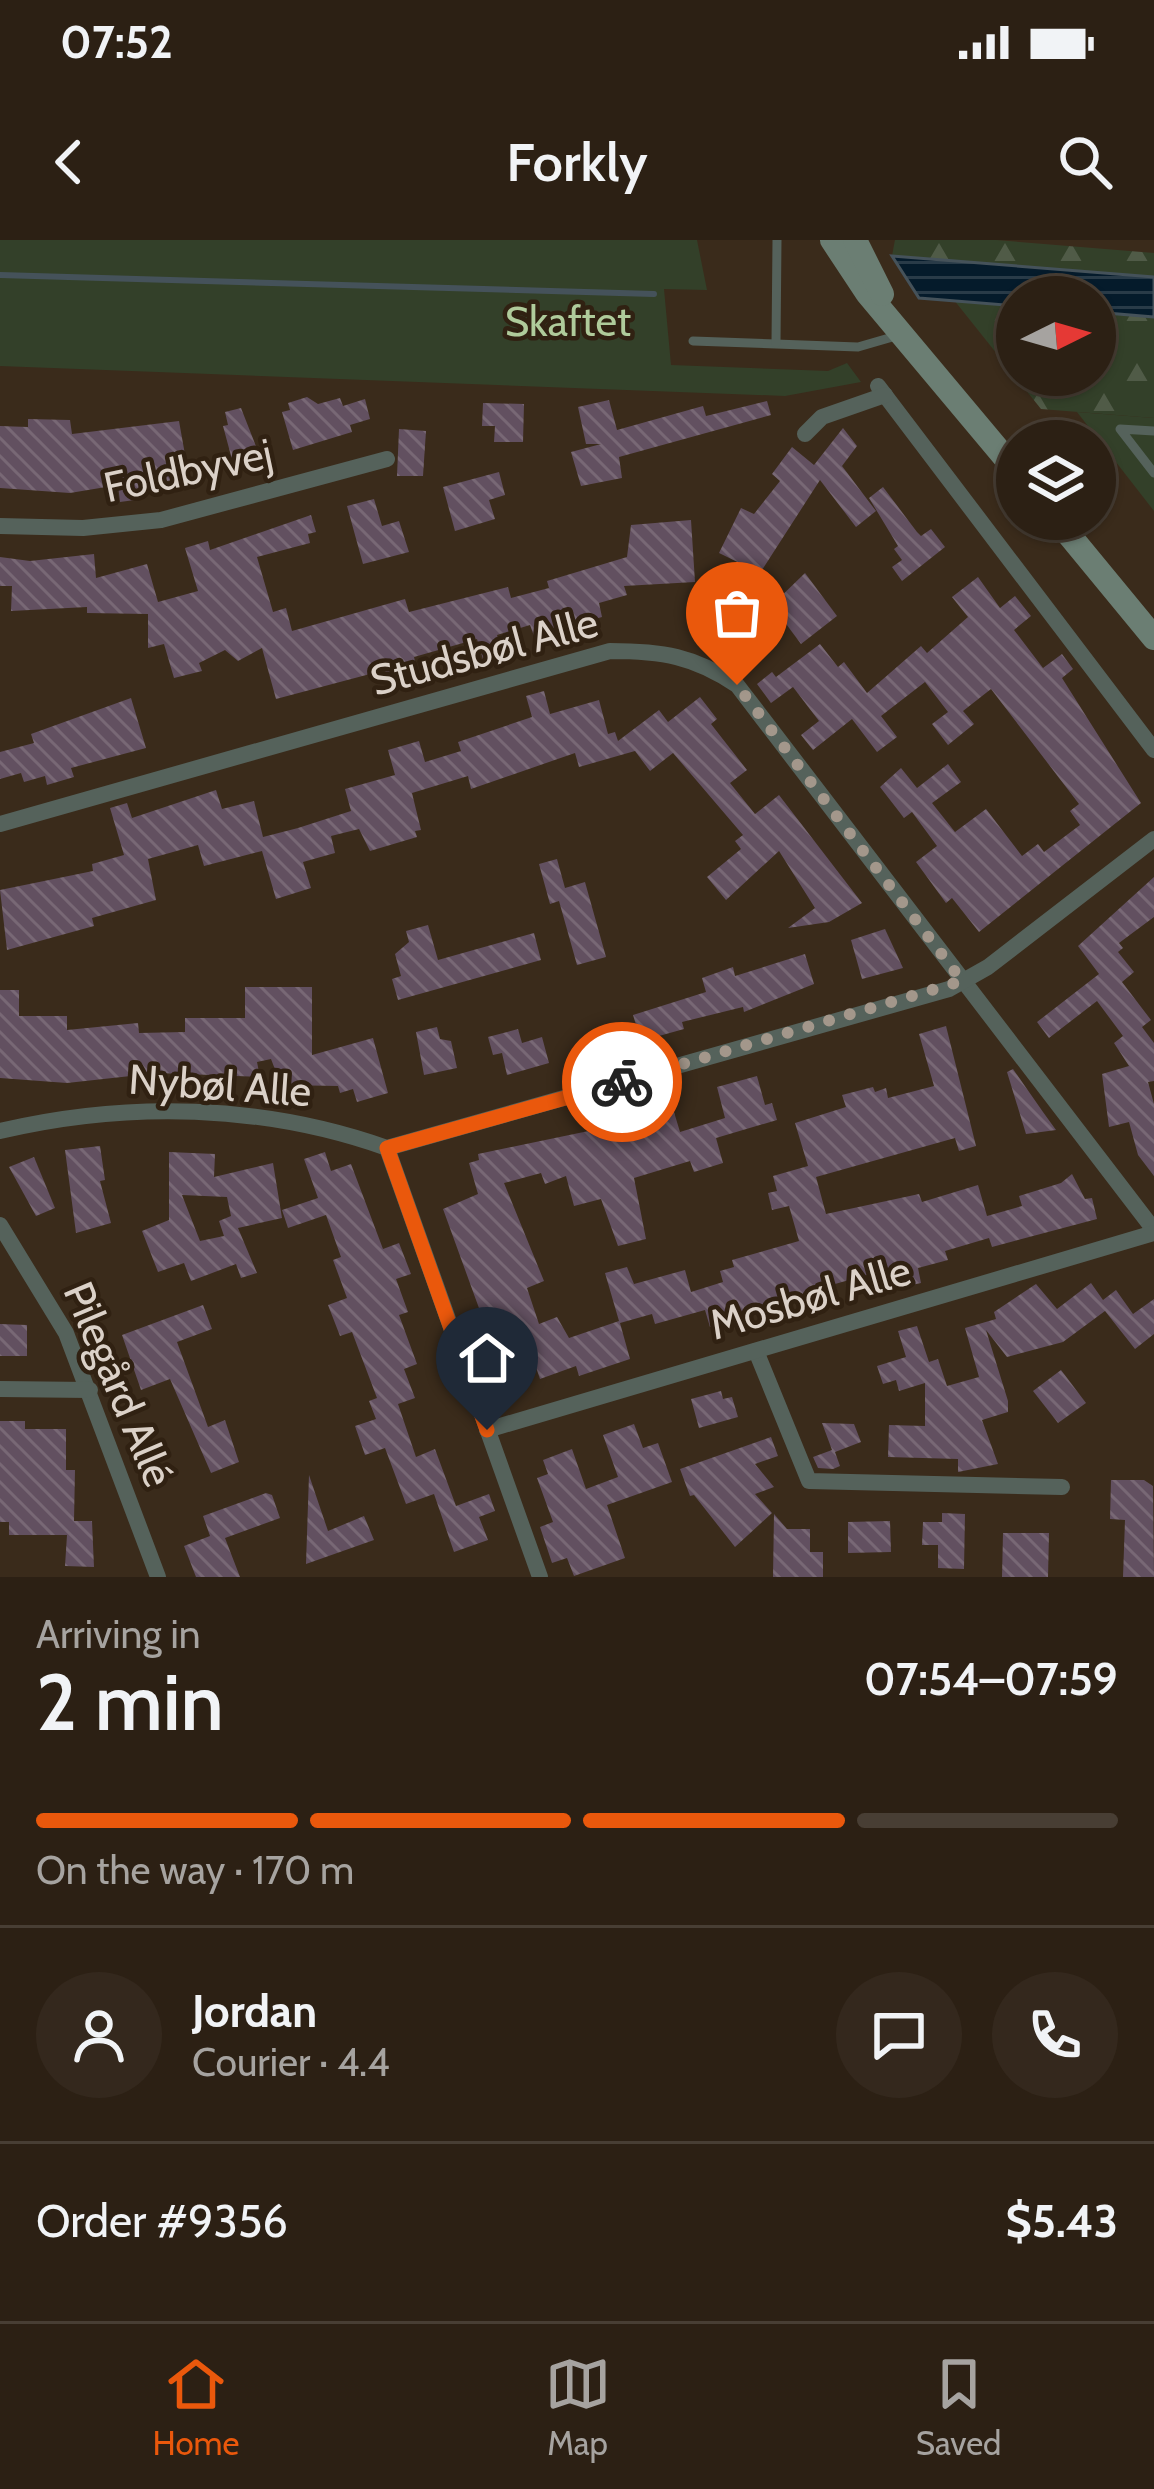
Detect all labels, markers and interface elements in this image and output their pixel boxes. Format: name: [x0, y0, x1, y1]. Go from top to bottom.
text: 07:52: [60, 15, 173, 69]
icon: back: [36, 129, 102, 195]
text: Forkly: [506, 129, 648, 195]
icon: search: [1052, 129, 1118, 195]
north arrow: [996, 276, 1116, 396]
map controls: [996, 276, 1116, 540]
park label: Skaftet: [505, 295, 631, 347]
button: layers: [996, 420, 1116, 540]
street label: Foldbyvej: [99, 427, 277, 513]
pin: [686, 562, 788, 685]
icon: bag: [704, 580, 770, 646]
street label: Studsbøl Alle: [365, 596, 603, 706]
courier: [562, 1022, 682, 1142]
icon: bike: [589, 1049, 655, 1115]
street label: Nybøl Alle: [127, 1053, 313, 1117]
street label: Mosbøl Alle: [704, 1244, 916, 1350]
street label: Pilegård Allé: [53, 1274, 185, 1494]
pin: [436, 1307, 538, 1430]
icon: home: [454, 1325, 520, 1391]
text: Arriving in: [36, 1610, 200, 1658]
text: 07:54–07:59: [864, 1652, 1118, 1706]
text: 2 min: [36, 1655, 224, 1750]
text: On the way · 170 m: [36, 1846, 354, 1894]
button: person: [36, 1972, 162, 2098]
button: chat: [836, 1972, 962, 2098]
button: phone: [992, 1972, 1118, 2098]
text: Jordan: [192, 1984, 317, 2038]
text: Courier · 4.4: [192, 2038, 390, 2086]
text: Order #9356: [36, 2194, 288, 2248]
text: $5.43: [1006, 2194, 1118, 2248]
tab: Home: [153, 2351, 239, 2463]
tab: Map: [545, 2351, 611, 2463]
tab: Saved: [916, 2351, 1001, 2463]

